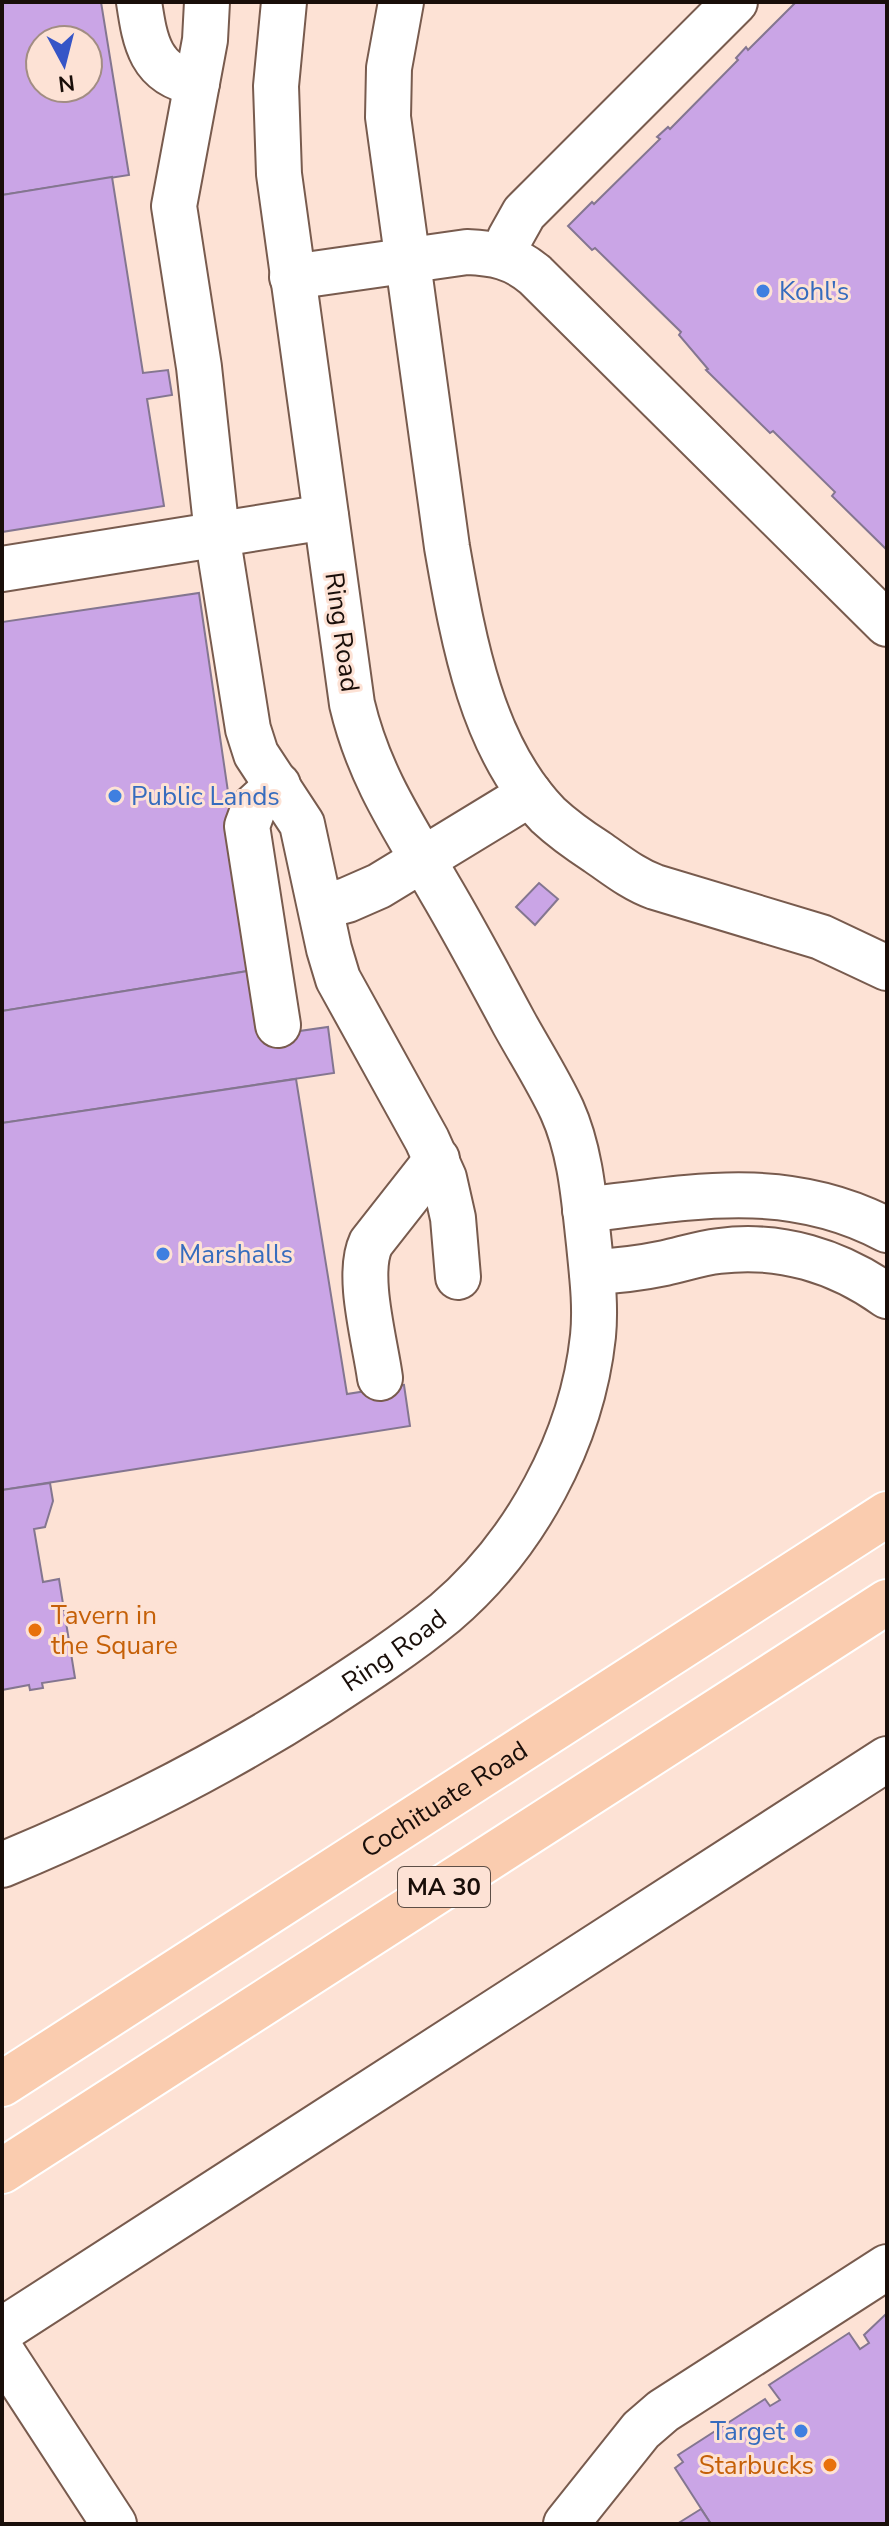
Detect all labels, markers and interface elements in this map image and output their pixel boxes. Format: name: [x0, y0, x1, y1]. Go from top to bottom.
north arrow: [24, 24, 104, 104]
text: N: [56, 67, 76, 99]
place label: Kohl's: [779, 274, 849, 309]
marker: Kohl's: [754, 282, 772, 300]
street label: Ring Road: [316, 570, 368, 694]
place label: Public Lands: [131, 779, 280, 814]
marker: Public Lands: [106, 787, 124, 805]
place label: Marshalls: [179, 1237, 293, 1272]
marker: Marshalls: [154, 1245, 172, 1263]
place label: Tavern in the Square: [51, 1598, 178, 1663]
street label: Ring Road: [335, 1601, 454, 1700]
marker: Tavern in the Square: [26, 1621, 44, 1639]
street label: Cochituate Road: [354, 1733, 534, 1866]
road number: MA 30: [398, 1867, 490, 1907]
place label: Target: [710, 2414, 786, 2449]
marker: Target: [792, 2422, 810, 2440]
place label: Starbucks: [699, 2448, 814, 2483]
marker: Starbucks: [821, 2456, 839, 2474]

